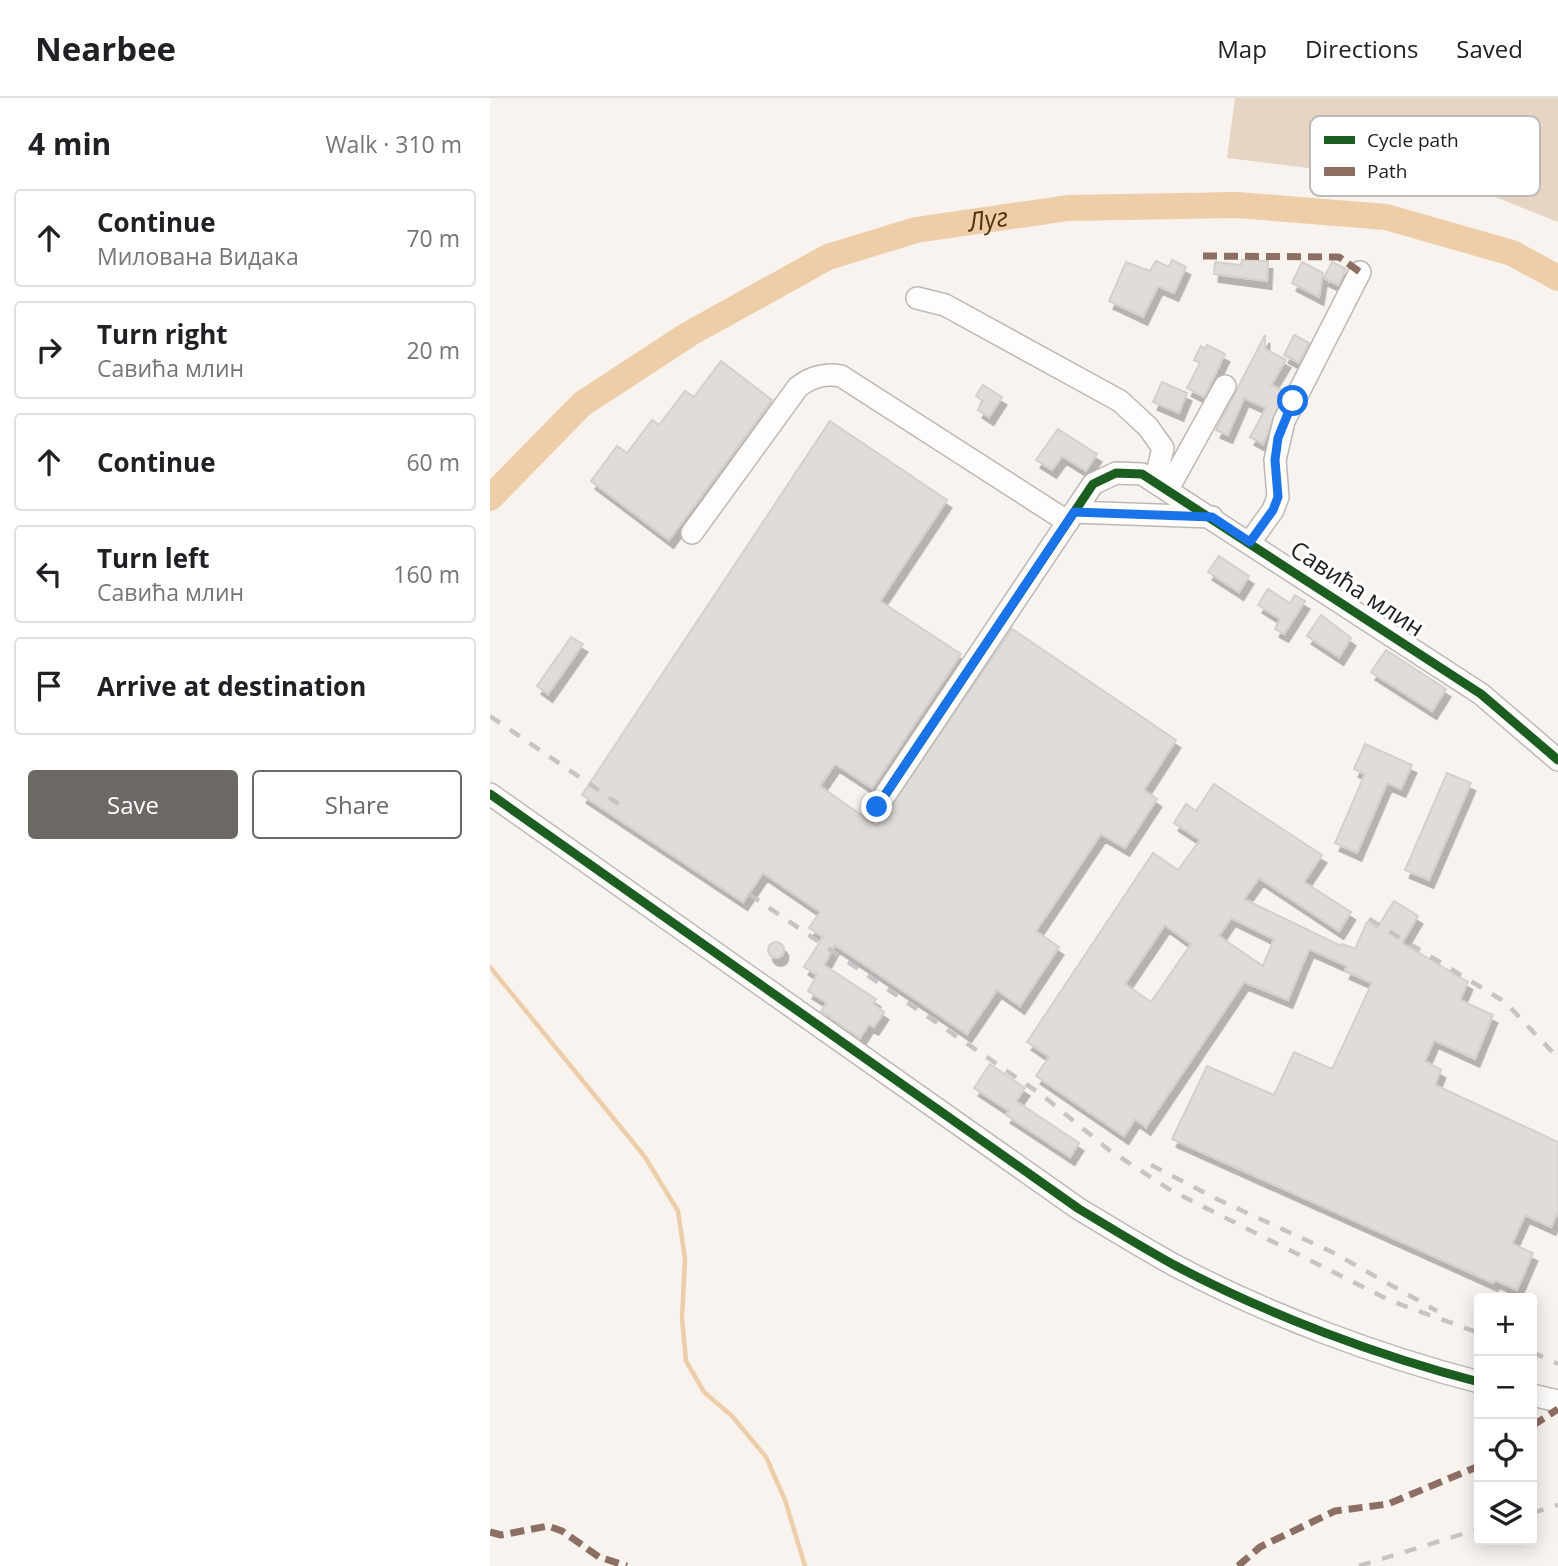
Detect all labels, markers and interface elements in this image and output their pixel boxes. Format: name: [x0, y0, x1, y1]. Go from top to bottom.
text: Nearbee: [35, 26, 176, 71]
text: Map: [1217, 32, 1267, 65]
text: Directions: [1305, 32, 1418, 65]
text: Saved: [1456, 32, 1523, 65]
legend: [1310, 116, 1540, 196]
text: 4 min: [28, 123, 111, 164]
text: Cycle path: [1367, 127, 1459, 153]
text: Walk · 310 m: [325, 128, 462, 160]
text: Path: [1367, 158, 1407, 184]
water label: Луг: [964, 198, 1011, 239]
text: Continue: [97, 204, 216, 240]
icon: ahead: [30, 219, 68, 257]
text: 70 m: [406, 222, 460, 254]
text: Милована Видака: [97, 240, 299, 272]
text: Turn right: [97, 316, 228, 352]
icon: right: [30, 331, 68, 369]
text: 20 m: [406, 334, 460, 366]
text: Савића млин: [97, 352, 244, 384]
route start: [1277, 385, 1308, 416]
icon: ahead: [30, 443, 68, 481]
text: Continue: [97, 444, 216, 480]
text: 60 m: [406, 446, 460, 478]
street label: Савића млин: [1284, 532, 1431, 643]
text: Turn left: [97, 540, 209, 576]
icon: left: [30, 555, 68, 593]
text: 160 m: [393, 558, 460, 590]
text: Савића млин: [97, 576, 244, 608]
icon: arrive: [30, 667, 68, 705]
text: Arrive at destination: [97, 668, 366, 704]
button: Save: [28, 770, 238, 839]
button: Share: [252, 770, 462, 839]
route end: [861, 791, 892, 822]
map controls: [1474, 1293, 1537, 1545]
button: +: [1474, 1293, 1537, 1356]
button: −: [1474, 1356, 1537, 1419]
button: locate: [1474, 1419, 1537, 1482]
button: layers: [1474, 1482, 1537, 1545]

